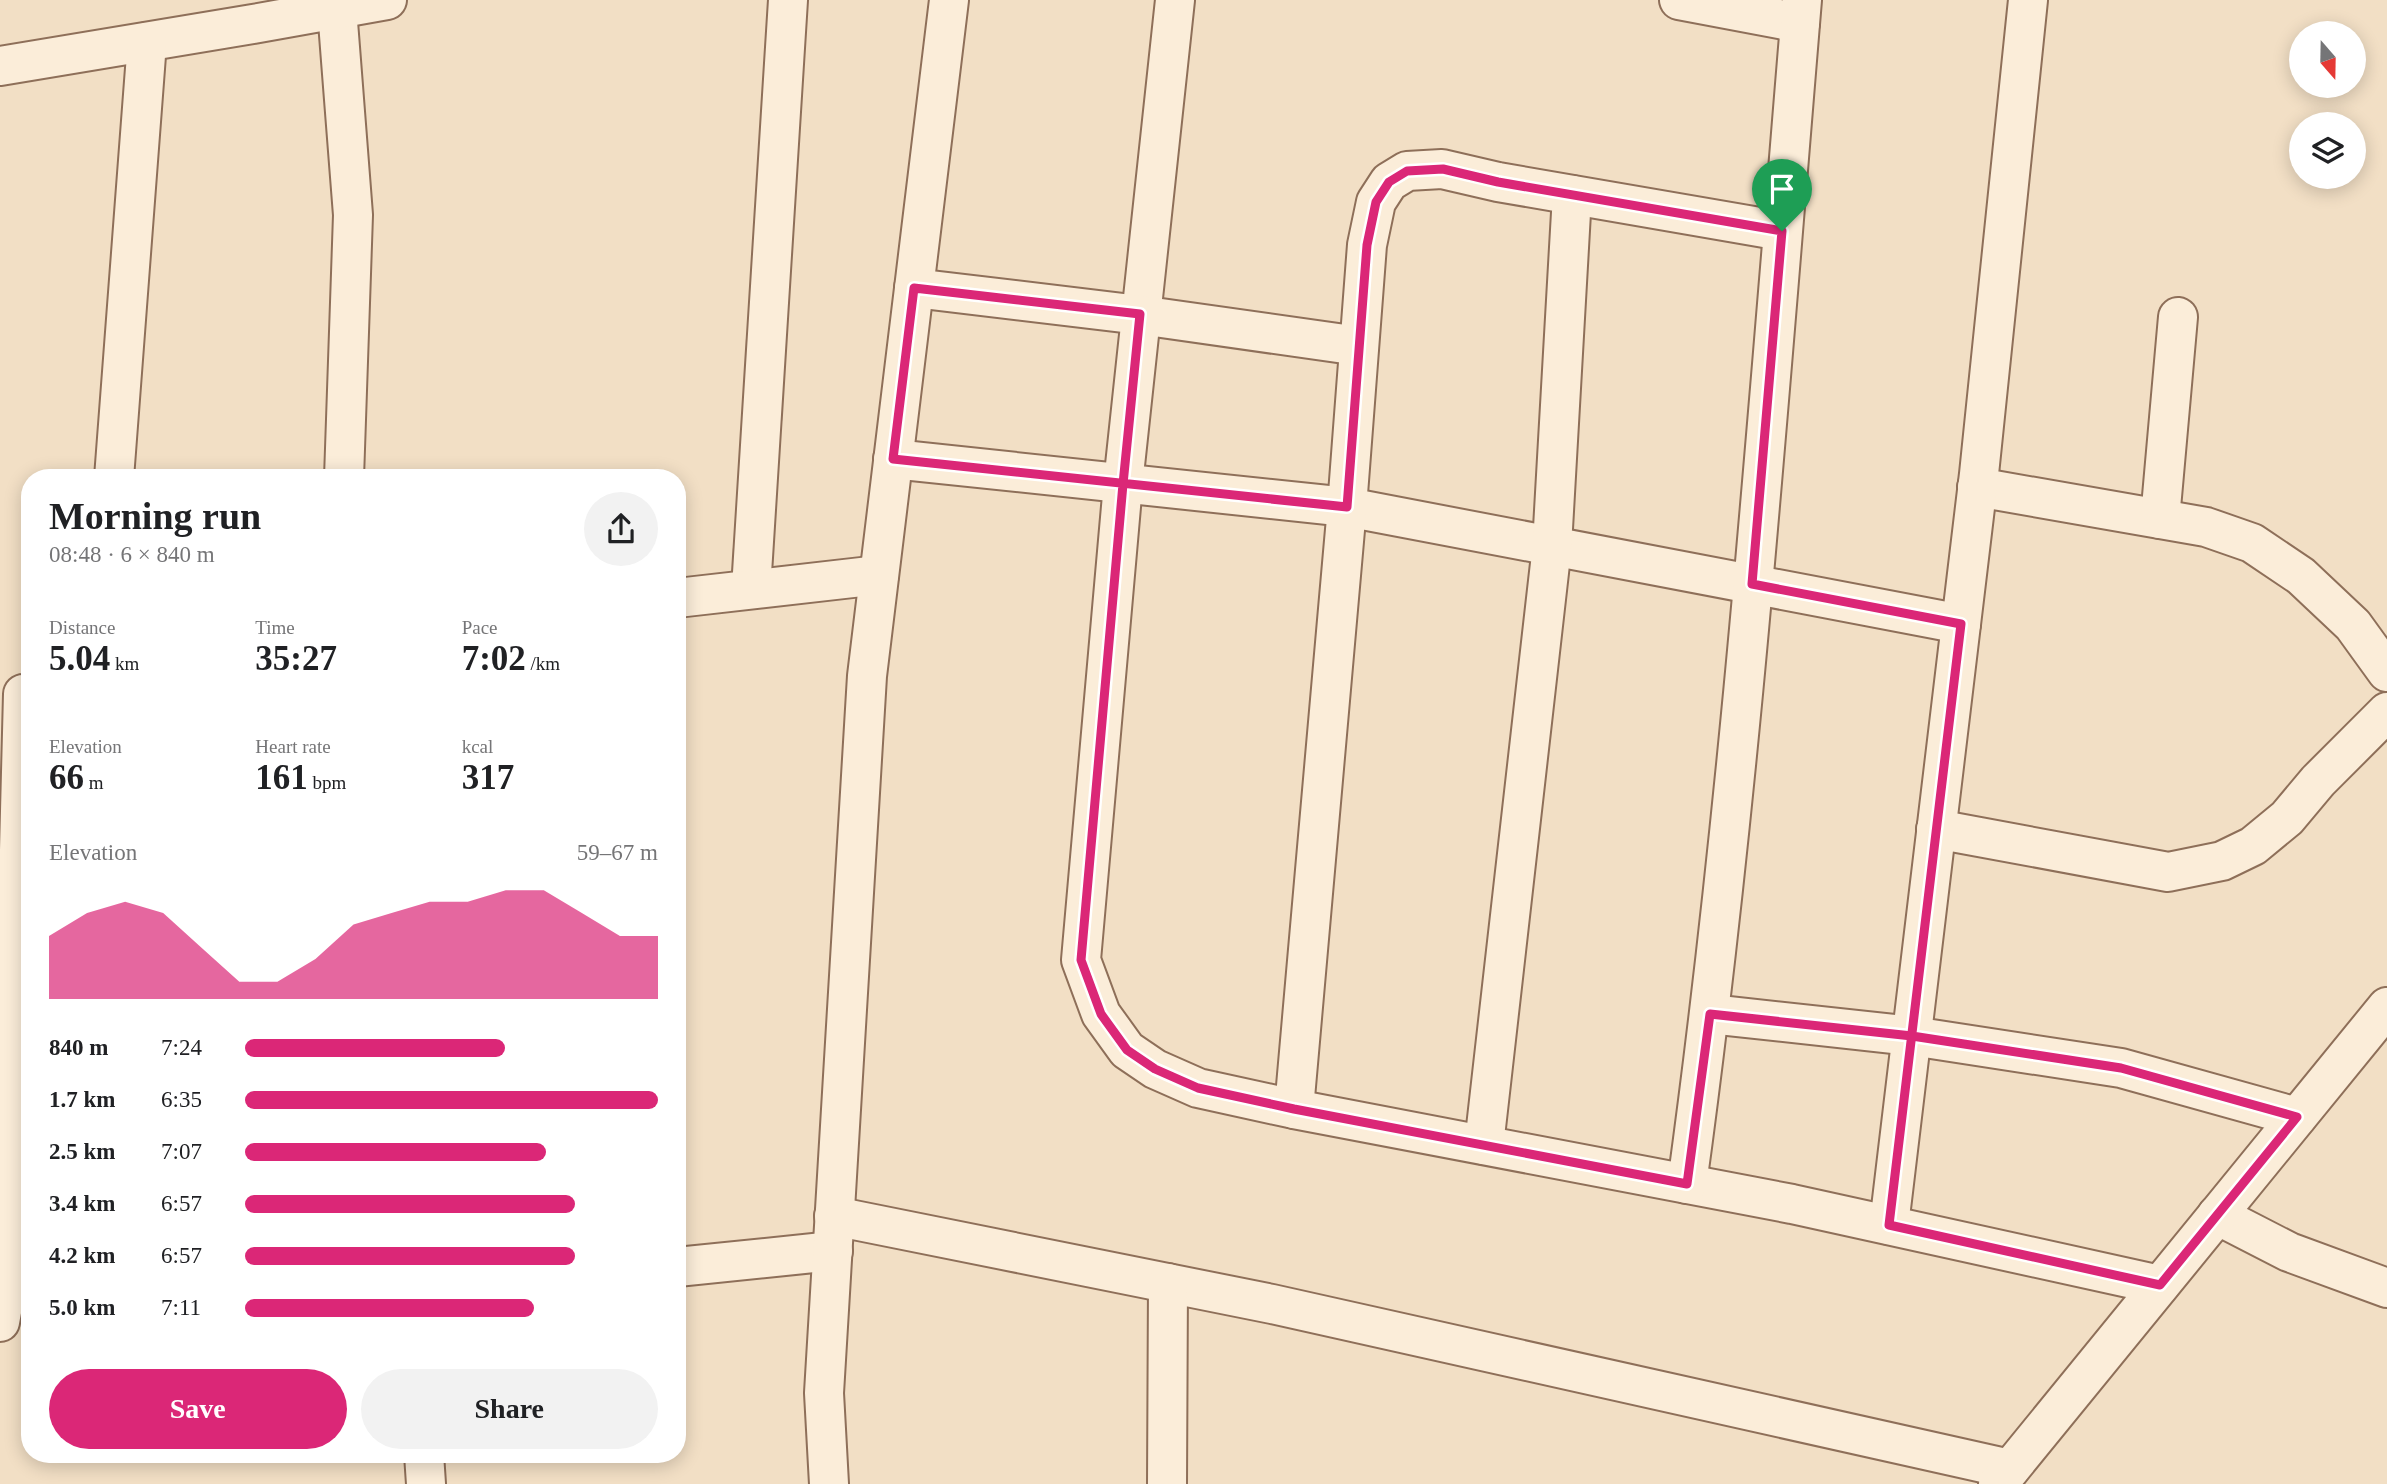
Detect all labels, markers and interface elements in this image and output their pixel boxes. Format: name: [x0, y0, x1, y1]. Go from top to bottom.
north arrow: [2289, 21, 2366, 98]
map controls: [2289, 21, 2366, 189]
button: layers: [2289, 112, 2366, 189]
pin: [1752, 159, 1812, 231]
icon: arrive: [1763, 170, 1801, 208]
button: share: [584, 492, 658, 566]
text: Morning run: [49, 495, 261, 537]
text: 08:48 · 6 × 840 m: [49, 542, 215, 567]
text: Distance: [49, 617, 115, 638]
text: Time: [255, 617, 295, 638]
text: Pace: [462, 617, 498, 638]
text: 5.04: [49, 639, 110, 678]
text: 35:27: [255, 639, 337, 678]
text: 7:02: [462, 639, 526, 678]
text: km: [110, 653, 139, 674]
text: /km: [526, 653, 560, 674]
text: Elevation: [49, 736, 122, 757]
text: Heart rate: [255, 736, 331, 757]
text: kcal: [462, 736, 493, 757]
text: 66: [49, 758, 84, 797]
text: 161: [255, 758, 308, 797]
text: 317: [462, 758, 514, 797]
text: m: [84, 772, 104, 793]
text: bpm: [308, 772, 346, 793]
text: Elevation: [49, 840, 137, 865]
text: 59–67 m: [577, 840, 658, 865]
text: 840 m: [49, 1035, 108, 1060]
text: 7:24: [161, 1035, 202, 1060]
text: 1.7 km: [49, 1087, 115, 1112]
text: 6:35: [161, 1087, 202, 1112]
text: 2.5 km: [49, 1139, 115, 1164]
text: 7:07: [161, 1139, 202, 1164]
text: 3.4 km: [49, 1191, 115, 1216]
text: 6:57: [161, 1191, 202, 1216]
text: 4.2 km: [49, 1243, 115, 1268]
text: 6:57: [161, 1243, 202, 1268]
text: 5.0 km: [49, 1295, 115, 1320]
text: 7:11: [161, 1295, 201, 1320]
button: Save: [49, 1369, 347, 1449]
button: Share: [361, 1369, 658, 1449]

